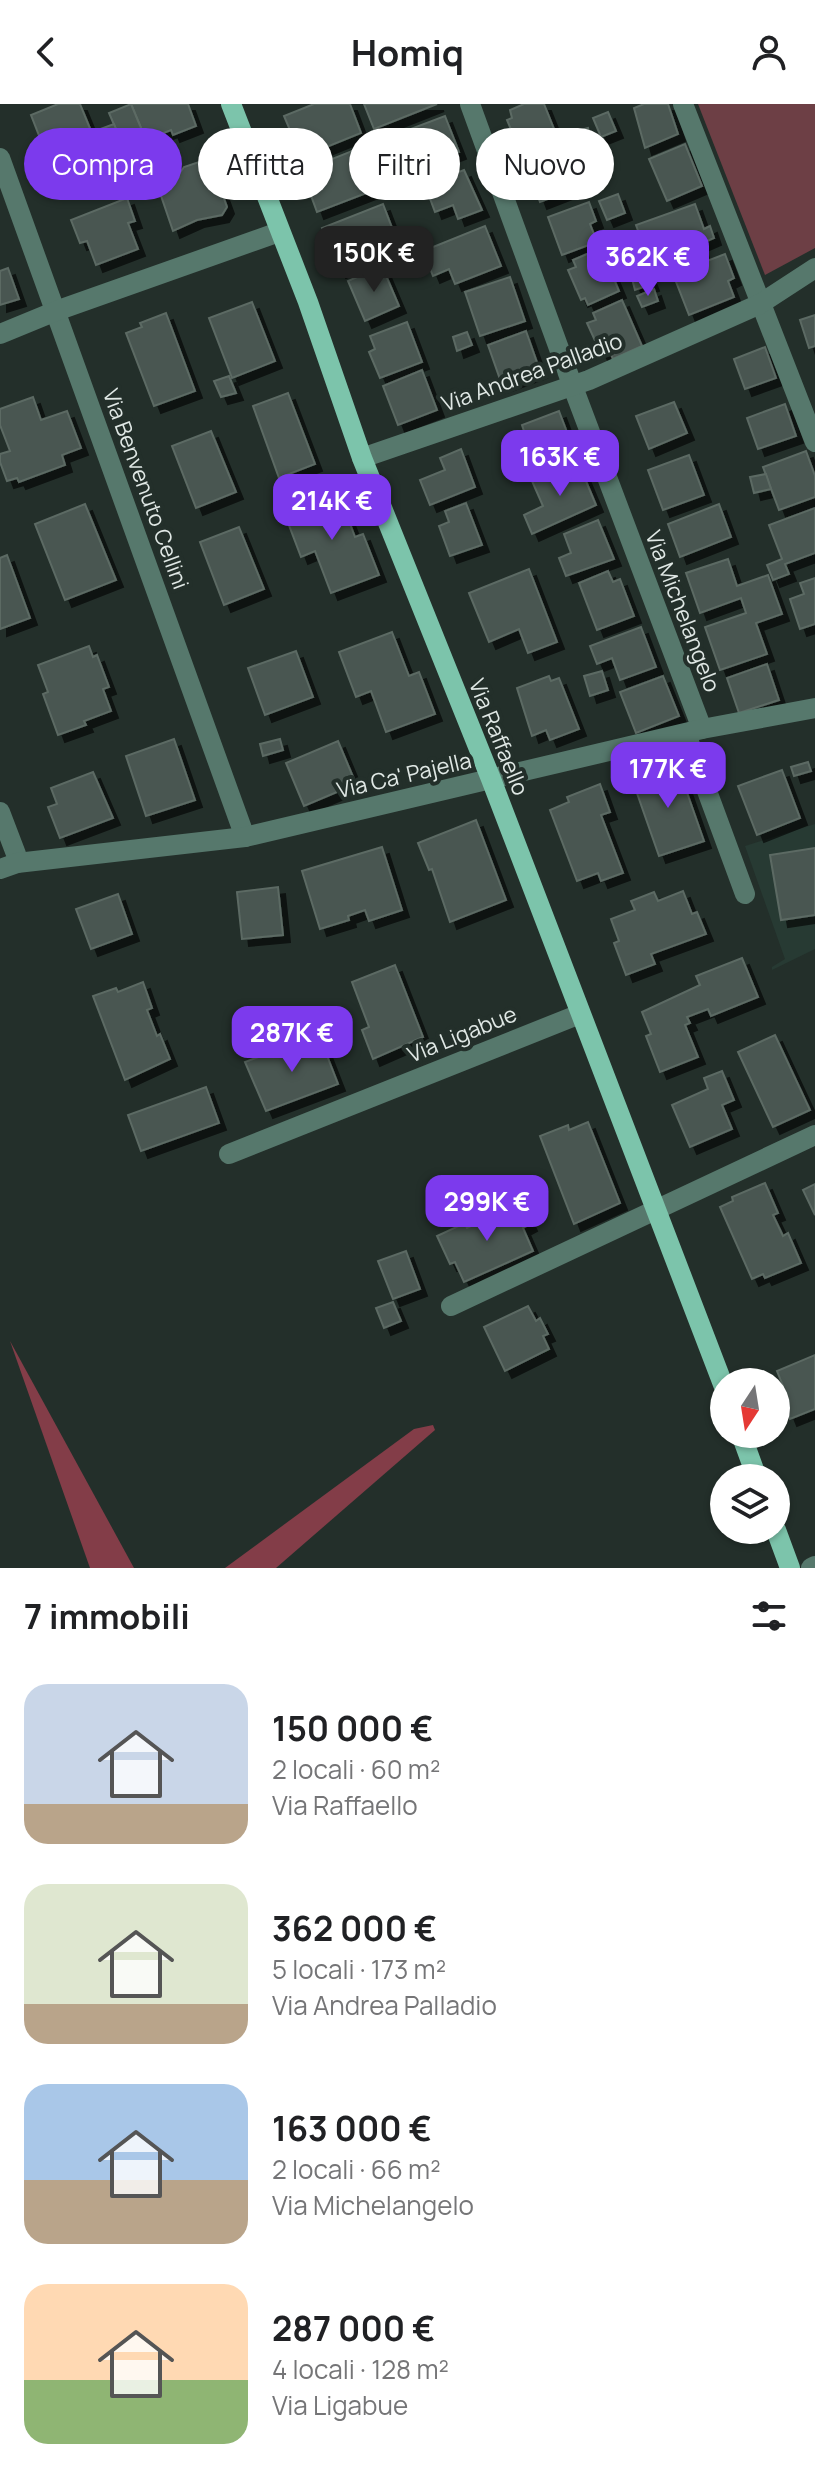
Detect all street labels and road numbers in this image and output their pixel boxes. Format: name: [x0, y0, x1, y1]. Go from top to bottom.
street label: Via Andrea Palladio: [437, 325, 627, 419]
street label: Via Benvenuto Cellini: [96, 385, 196, 593]
street label: Via Michelangelo: [638, 526, 728, 696]
street label: Via Raffaello: [462, 674, 536, 800]
street label: Via Ca' Pajella: [334, 745, 474, 805]
street label: Via Ligabue: [403, 998, 521, 1069]

